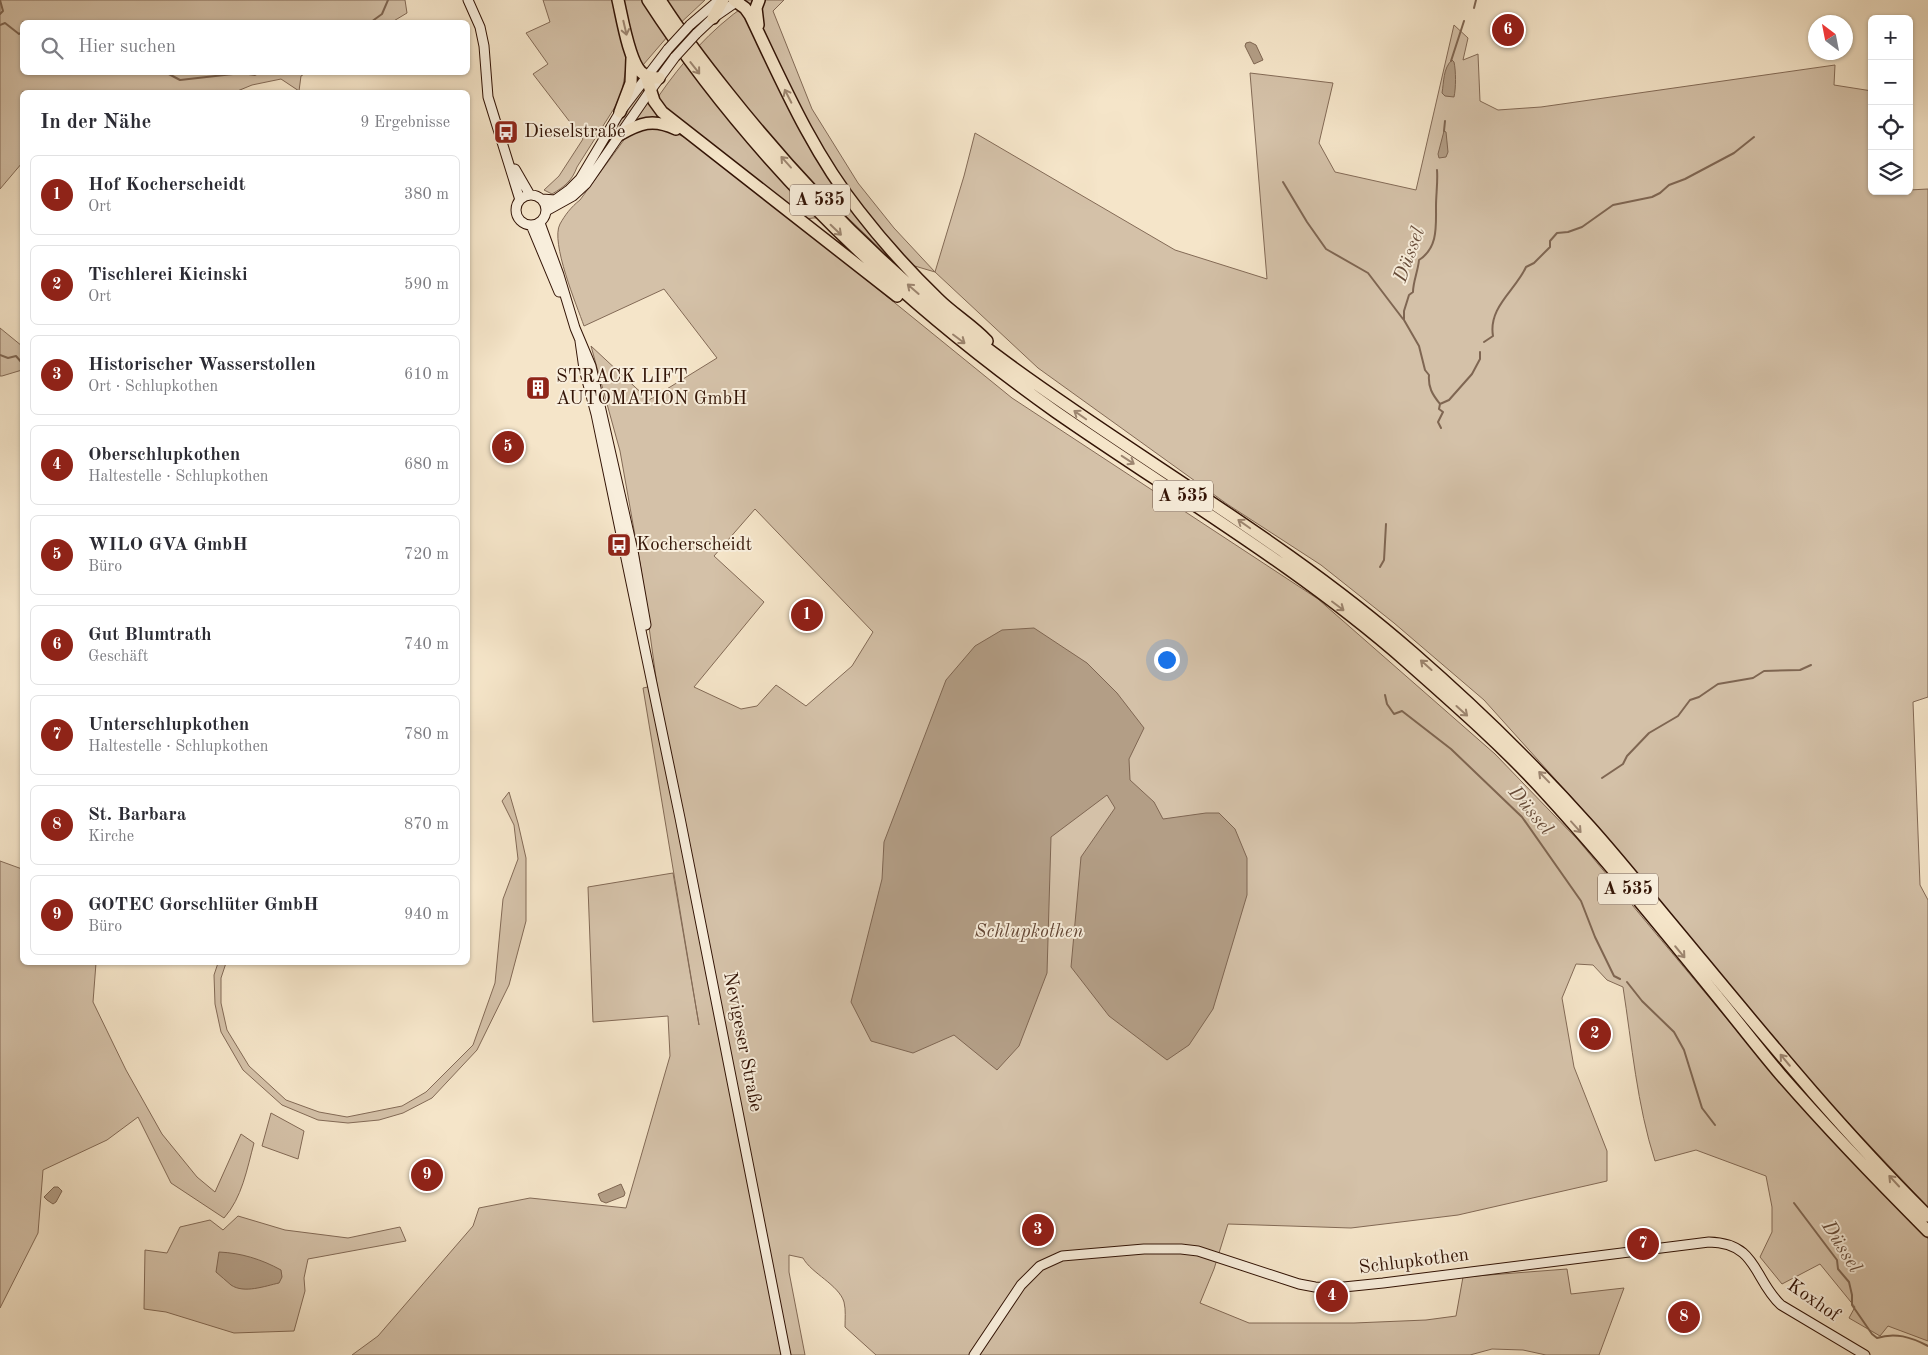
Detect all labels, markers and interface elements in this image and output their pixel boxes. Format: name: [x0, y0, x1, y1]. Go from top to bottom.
pin: 6: [1492, 11, 1524, 49]
north arrow: [1808, 15, 1853, 60]
map controls: [1868, 15, 1913, 195]
button: +: [1868, 15, 1913, 60]
search box: [20, 20, 470, 75]
one-way arrow: [621, 20, 630, 36]
icon: search: [38, 34, 66, 62]
text: Hier suchen: [78, 38, 176, 57]
button: −: [1868, 60, 1913, 105]
one-way arrow: [690, 61, 701, 74]
one-way arrow: [783, 89, 793, 104]
button: locate: [1868, 105, 1913, 150]
text: In der Nähe: [40, 112, 151, 133]
text: 9 Ergebnisse: [360, 115, 450, 131]
bus stop icon: Dieselstraße: [493, 119, 519, 145]
place label: Dieselstraße: [524, 123, 626, 142]
button: layers: [1868, 150, 1913, 195]
one-way arrow: [781, 156, 792, 169]
text: Hof Kocherscheidt: [88, 176, 246, 195]
road number: A 535: [790, 184, 850, 216]
text: 1: [52, 187, 62, 203]
text: 380 m: [404, 187, 449, 203]
text: Ort: [88, 199, 111, 215]
one-way arrow: [830, 224, 842, 236]
water label: Düssel: [1390, 225, 1429, 286]
text: Tischlerei Kicinski: [88, 266, 248, 285]
text: 2: [52, 277, 62, 293]
text: 590 m: [404, 277, 449, 293]
one-way arrow: [907, 283, 920, 294]
text: Ort: [88, 289, 111, 305]
one-way arrow: [952, 334, 966, 344]
text: Historischer Wasserstollen: [88, 356, 316, 375]
text: 3: [52, 367, 62, 383]
text: 610 m: [404, 367, 449, 383]
place label: STRACK LIFT AUTOMATION GmbH: [556, 368, 747, 409]
building icon: STRACK LIFT AUTOMATION GmbH: [525, 375, 551, 401]
text: Ort · Schlupkothen: [88, 379, 218, 395]
one-way arrow: [1073, 410, 1087, 420]
pin: 5: [492, 428, 524, 466]
text: Oberschlupkothen: [88, 446, 240, 465]
one-way arrow: [1121, 455, 1135, 465]
text: 4: [52, 457, 62, 473]
text: 680 m: [404, 457, 449, 473]
text: Haltestelle · Schlupkothen: [88, 469, 268, 485]
road number: A 535: [1153, 481, 1213, 512]
one-way arrow: [1237, 519, 1251, 529]
bus stop icon: Kocherscheidt: [606, 532, 632, 558]
text: WILO GVA GmbH: [88, 536, 248, 555]
place label: Kocherscheidt: [636, 536, 752, 555]
text: 5: [52, 547, 62, 563]
text: 720 m: [404, 547, 449, 563]
text: Büro: [88, 559, 122, 575]
pin: 1: [791, 596, 823, 634]
one-way arrow: [1331, 601, 1345, 611]
text: Gut Blumtrath: [88, 626, 212, 645]
text: 6: [52, 637, 62, 653]
text: 740 m: [404, 637, 449, 653]
your location: [1154, 647, 1180, 673]
text: Geschäft: [88, 649, 148, 665]
one-way arrow: [1420, 659, 1433, 671]
one-way arrow: [1456, 706, 1469, 717]
text: Unterschlupkothen: [88, 716, 249, 735]
text: 7: [52, 727, 62, 743]
text: 780 m: [404, 727, 449, 743]
text: Haltestelle · Schlupkothen: [88, 739, 268, 755]
one-way arrow: [1538, 770, 1550, 783]
water label: Düssel: [1503, 782, 1556, 840]
text: St. Barbara: [88, 806, 186, 825]
text: 8: [52, 817, 62, 833]
text: 870 m: [404, 817, 449, 833]
one-way arrow: [1570, 821, 1581, 834]
text: Kirche: [88, 829, 134, 845]
road number: A 535: [1598, 874, 1658, 904]
text: GOTEC Gorschlüter GmbH: [88, 896, 319, 915]
text: 9: [52, 907, 62, 923]
text: 940 m: [404, 907, 449, 923]
text: Büro: [88, 919, 122, 935]
park label: Schlupkothen: [975, 923, 1084, 942]
one-way arrow: [1675, 945, 1686, 958]
street label: Nevigeser Straße: [719, 970, 765, 1114]
pin: 2: [1579, 1015, 1611, 1053]
one-way arrow: [1780, 1054, 1791, 1067]
pin: 9: [411, 1156, 443, 1194]
one-way arrow: [1888, 1175, 1900, 1188]
pin: 3: [1022, 1211, 1054, 1249]
water label: Düssel: [1817, 1217, 1865, 1277]
pin: 7: [1627, 1225, 1659, 1263]
street label: Schlupkothen: [1358, 1246, 1470, 1278]
street label: Koxhof: [1783, 1276, 1843, 1326]
pin: 4: [1316, 1277, 1348, 1315]
pin: 8: [1668, 1298, 1700, 1336]

